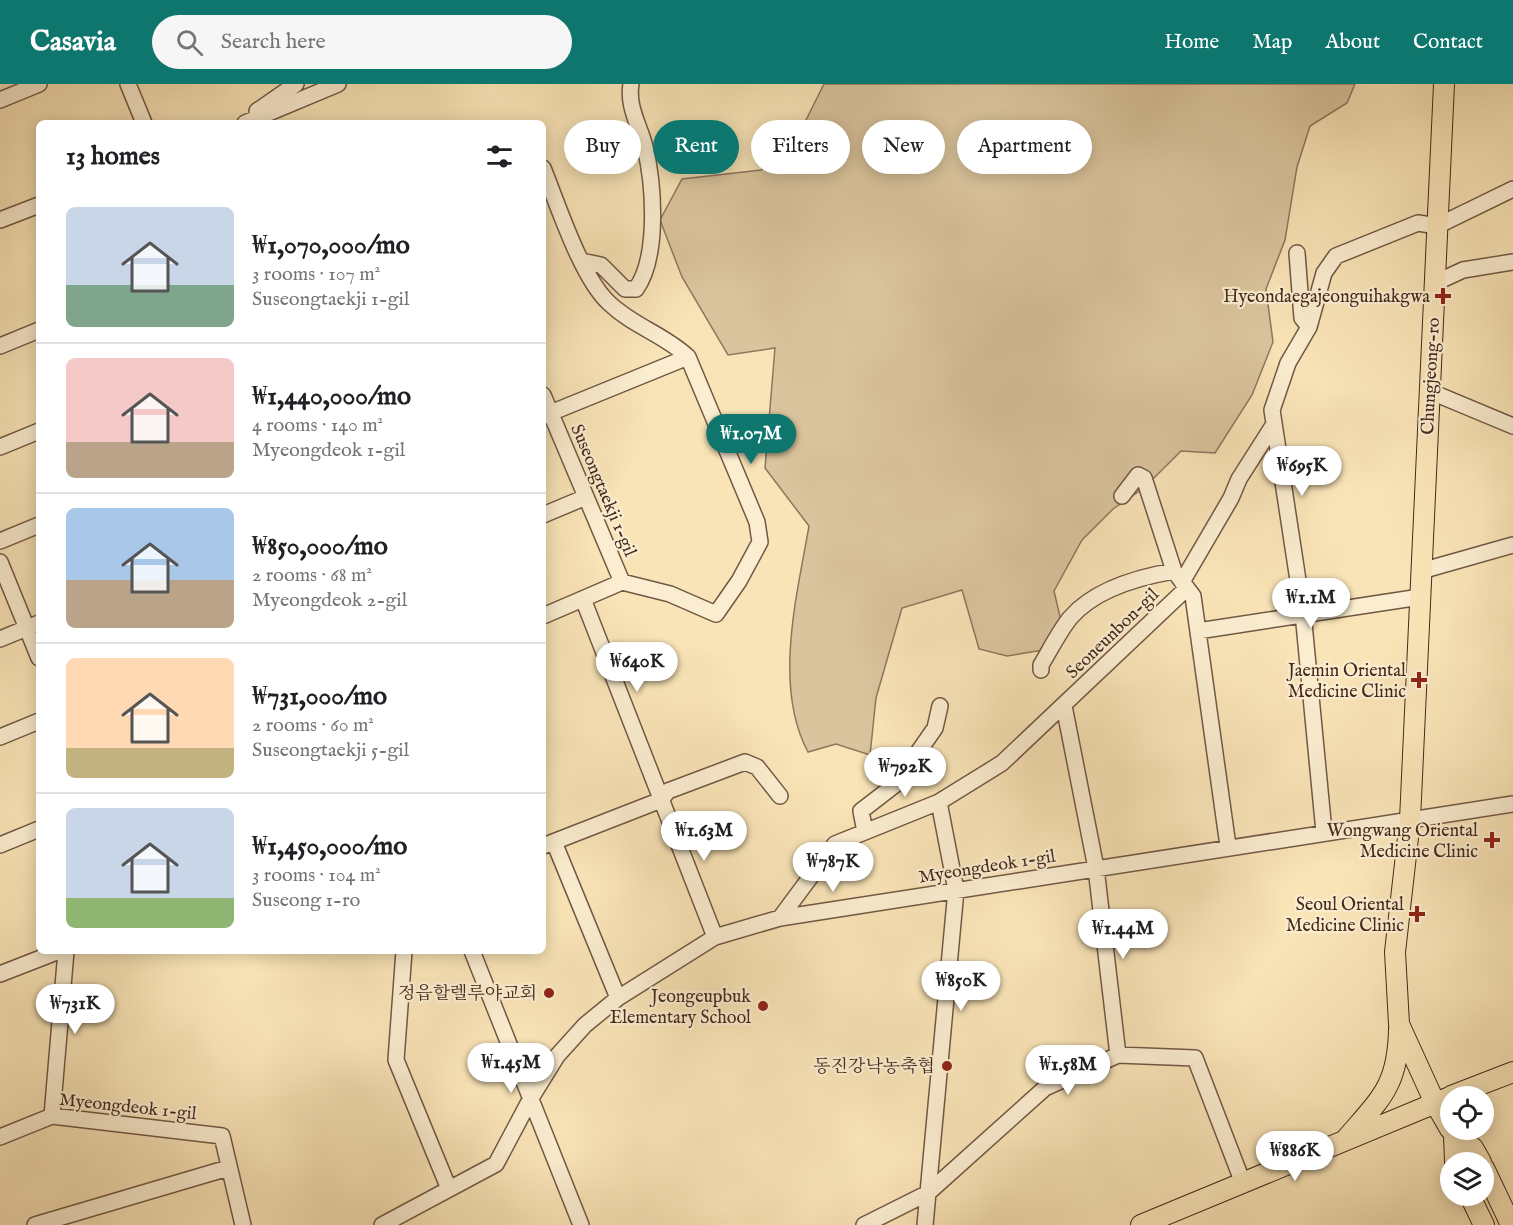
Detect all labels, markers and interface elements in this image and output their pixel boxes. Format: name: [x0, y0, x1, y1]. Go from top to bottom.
search box: [152, 15, 572, 69]
text: Casavia: [30, 25, 116, 60]
icon: search: [173, 26, 206, 59]
text: Search here: [221, 28, 326, 56]
text: Home: [1164, 29, 1219, 56]
text: Map: [1252, 29, 1292, 56]
text: About: [1325, 29, 1380, 56]
text: Contact: [1413, 29, 1483, 56]
chip: Buy: [564, 120, 641, 174]
chip: Rent: [653, 120, 739, 174]
chip: Filters: [751, 120, 850, 174]
chip: New: [862, 120, 945, 174]
chip: Apartment: [957, 120, 1092, 174]
text: 13 homes: [66, 140, 160, 173]
icon: filters: [483, 140, 516, 173]
text: ₩1,070,000/mo: [252, 229, 410, 262]
icon: home: [114, 231, 186, 303]
text: 3 rooms · 107 m²: [252, 262, 380, 287]
place label: Hyeondaegajeonguihakgwa: [1223, 286, 1430, 309]
text: Suseongtaekji 1-gil: [252, 287, 409, 312]
marker: Hyeondaegajeonguihakgwa: [1434, 287, 1452, 305]
street label: Chungjeong-ro: [1417, 317, 1446, 435]
text: ₩1,440,000/mo: [252, 380, 411, 413]
icon: home: [114, 382, 186, 454]
text: 4 rooms · 140 m²: [252, 413, 383, 438]
pin: ₩1.07M: [702, 414, 800, 465]
street label: Suseongtaekji 1-gil: [564, 421, 641, 560]
text: ₩1.07M: [720, 421, 782, 446]
text: Myeongdeok 1-gil: [252, 438, 405, 463]
pin: ₩695K: [1260, 446, 1344, 497]
text: ₩695K: [1277, 453, 1327, 478]
text: ₩850,000/mo: [252, 530, 388, 563]
icon: home: [114, 532, 186, 604]
text: 2 rooms · 68 m²: [252, 563, 372, 588]
pin: ₩1.1M: [1269, 578, 1353, 629]
street label: Seoneunbon-gil: [1062, 584, 1164, 684]
text: ₩1.1M: [1286, 585, 1336, 610]
text: Myeongdeok 2-gil: [252, 588, 407, 613]
pin: ₩640K: [595, 642, 679, 693]
text: ₩640K: [610, 649, 664, 674]
place label: Jaemin Oriental Medicine Clinic: [1286, 660, 1406, 704]
marker: Jaemin Oriental Medicine Clinic: [1410, 671, 1428, 689]
text: ₩731,000/mo: [252, 680, 387, 713]
icon: home: [114, 682, 186, 754]
text: 2 rooms · 60 m²: [252, 713, 374, 738]
text: Suseongtaekji 5-gil: [252, 738, 409, 763]
pin: ₩792K: [863, 747, 947, 798]
text: ₩792K: [878, 754, 932, 779]
pin: ₩1.63M: [655, 811, 753, 862]
text: ₩1.63M: [675, 818, 733, 843]
place label: Wongwang Oriental Medicine Clinic: [1327, 820, 1478, 864]
text: ₩1,450,000/mo: [252, 830, 407, 863]
marker: Wongwang Oriental Medicine Clinic: [1483, 831, 1501, 849]
icon: home: [114, 832, 186, 904]
pin: ₩787K: [791, 842, 875, 893]
street label: Myeongdeok 1-gil: [917, 845, 1057, 890]
text: ₩787K: [807, 849, 859, 874]
text: 3 rooms · 104 m²: [252, 863, 381, 888]
text: Suseong 1-ro: [252, 888, 360, 913]
place label: Seoul Oriental Medicine Clinic: [1286, 894, 1404, 938]
marker: Seoul Oriental Medicine Clinic: [1408, 905, 1426, 923]
pin: ₩1.44M: [1074, 909, 1172, 960]
text: ₩1.44M: [1092, 916, 1154, 941]
pin: ₩850K: [919, 961, 1003, 1012]
text: ₩850K: [935, 968, 987, 993]
place label: 정읍할렐루야교회: [398, 983, 537, 1006]
pin: ₩731K: [33, 984, 117, 1035]
marker: 정읍할렐루야교회: [542, 986, 556, 1000]
place label: Jeongeupbuk Elementary School: [610, 986, 751, 1030]
text: ₩731K: [50, 991, 100, 1016]
marker: Jeongeupbuk Elementary School: [756, 999, 770, 1013]
pin: ₩1.45M: [462, 1043, 560, 1094]
pin: ₩1.58M: [1019, 1045, 1117, 1096]
text: ₩1.45M: [481, 1050, 541, 1075]
text: ₩1.58M: [1039, 1052, 1097, 1077]
place label: 동진강낙농축협: [813, 1056, 935, 1079]
marker: 동진강낙농축협: [940, 1059, 954, 1073]
map controls: [1440, 1086, 1494, 1206]
button: locate: [1440, 1086, 1494, 1140]
street label: Myeongdeok 1-gil: [58, 1089, 198, 1126]
pin: ₩886K: [1253, 1131, 1337, 1182]
text: ₩886K: [1270, 1138, 1320, 1163]
button: layers: [1440, 1152, 1494, 1206]

